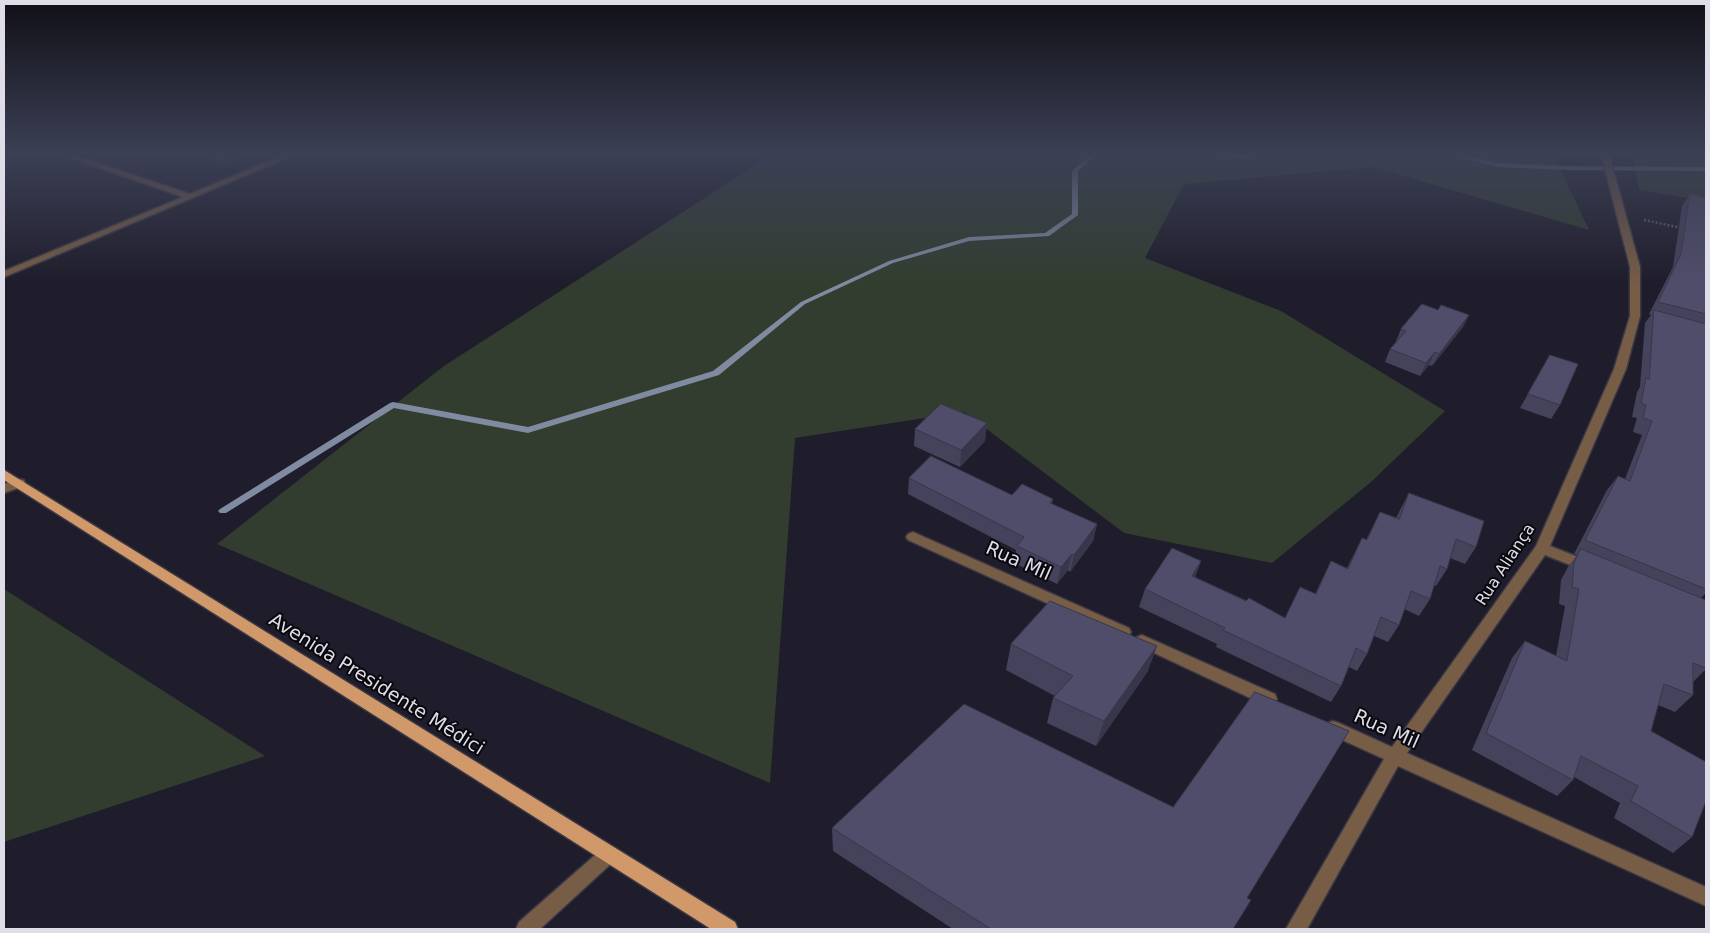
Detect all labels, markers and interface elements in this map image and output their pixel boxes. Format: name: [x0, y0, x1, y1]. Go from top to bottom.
street label: Rua Aliança: [1472, 520, 1540, 610]
street label: Rua Mil: [982, 538, 1054, 586]
street label: Avenida Presidente Médici: [264, 609, 488, 761]
street label: Rua Mil: [1350, 706, 1422, 754]

